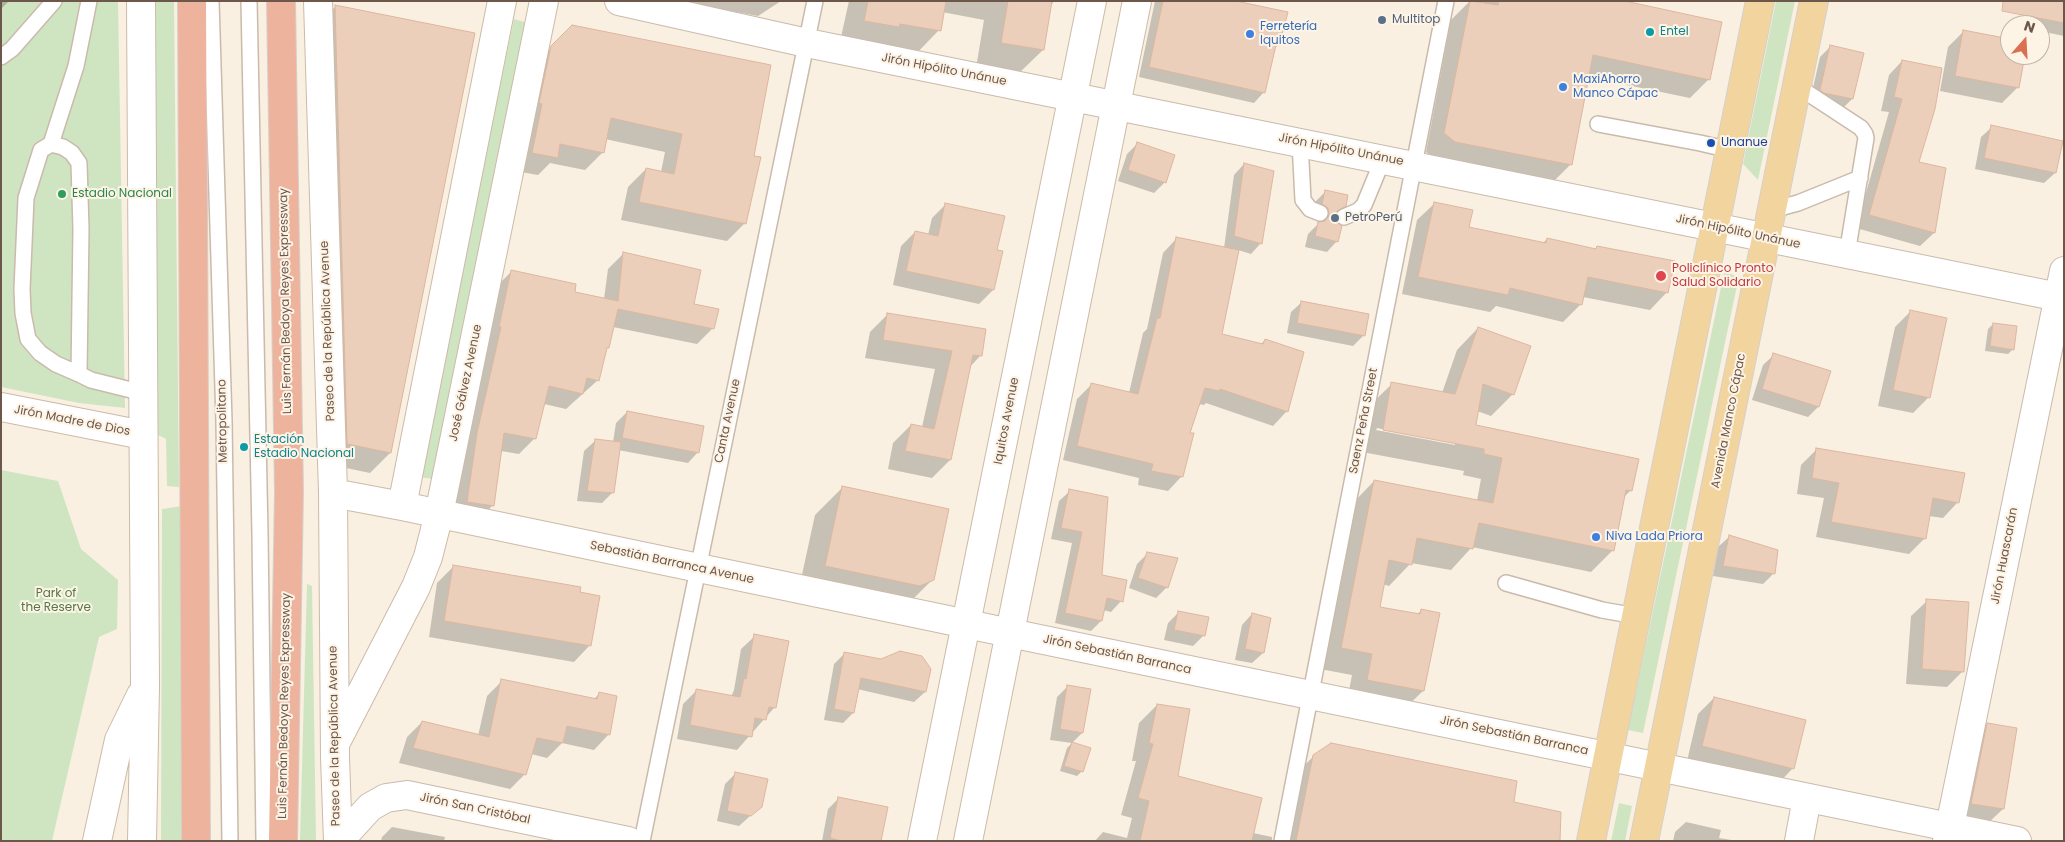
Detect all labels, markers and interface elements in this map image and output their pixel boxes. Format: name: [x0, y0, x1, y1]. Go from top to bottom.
place label: Multitop: [1392, 13, 1440, 27]
marker: Multitop: [1376, 14, 1388, 26]
north arrow: [2000, 15, 2050, 65]
text: N: [2021, 16, 2038, 38]
place label: Ferretería Iquitos: [1260, 20, 1317, 48]
place label: Entel: [1660, 25, 1689, 39]
marker: Entel: [1644, 26, 1656, 38]
marker: Ferretería Iquitos: [1244, 28, 1256, 40]
street label: Jirón Hipólito Unánue: [880, 51, 1008, 89]
place label: MaxiAhorro Manco Cápac: [1573, 73, 1658, 101]
marker: MaxiAhorro Manco Cápac: [1557, 81, 1569, 93]
street label: Jirón Hipólito Unánue: [1277, 131, 1405, 169]
place label: Unanue: [1721, 136, 1768, 150]
marker: Unanue: [1705, 137, 1717, 149]
place label: Estadio Nacional: [72, 187, 172, 201]
marker: Estadio Nacional: [56, 188, 68, 200]
street label: Luis Fernán Bedoya Reyes Expressway: [277, 188, 295, 414]
place label: PetroPerú: [1345, 211, 1402, 225]
marker: PetroPerú: [1329, 212, 1341, 224]
street label: Jirón Hipólito Unánue: [1674, 212, 1802, 252]
street label: Paseo de la República Avenue: [318, 240, 338, 422]
place label: Policlínico Pronto Salud Solidario: [1672, 262, 1773, 290]
marker: Policlínico Pronto Salud Solidario: [1654, 269, 1668, 283]
street label: José Gálvez Avenue: [447, 323, 485, 443]
street label: Avenida Manco Cápac: [1709, 352, 1749, 490]
street label: Saenz Peña Street: [1347, 367, 1381, 475]
street label: Iquitos Avenue: [992, 376, 1022, 466]
street label: Canta Avenue: [712, 378, 744, 464]
street label: Metropolitano: [215, 379, 231, 463]
street label: Jirón Madre de Dios: [13, 403, 131, 439]
place label: Estación Estadio Nacional: [254, 433, 354, 461]
marker: Estación Estadio Nacional: [238, 441, 250, 453]
street label: Jirón Huascarán: [1989, 506, 2021, 606]
place label: Niva Lada Priora: [1606, 530, 1703, 544]
marker: Niva Lada Priora: [1590, 531, 1602, 543]
street label: Sebastián Barranca Avenue: [589, 539, 755, 587]
park label: Park of the Reserve: [21, 587, 91, 615]
street label: Luis Fernán Bedoya Reyes Expressway: [276, 593, 294, 819]
street label: Jirón Sebastián Barranca: [1042, 632, 1192, 678]
street label: Paseo de la República Avenue: [326, 645, 344, 827]
street label: Jirón Sebastián Barranca: [1439, 713, 1589, 759]
street label: Jirón San Cristóbal: [418, 790, 532, 828]

